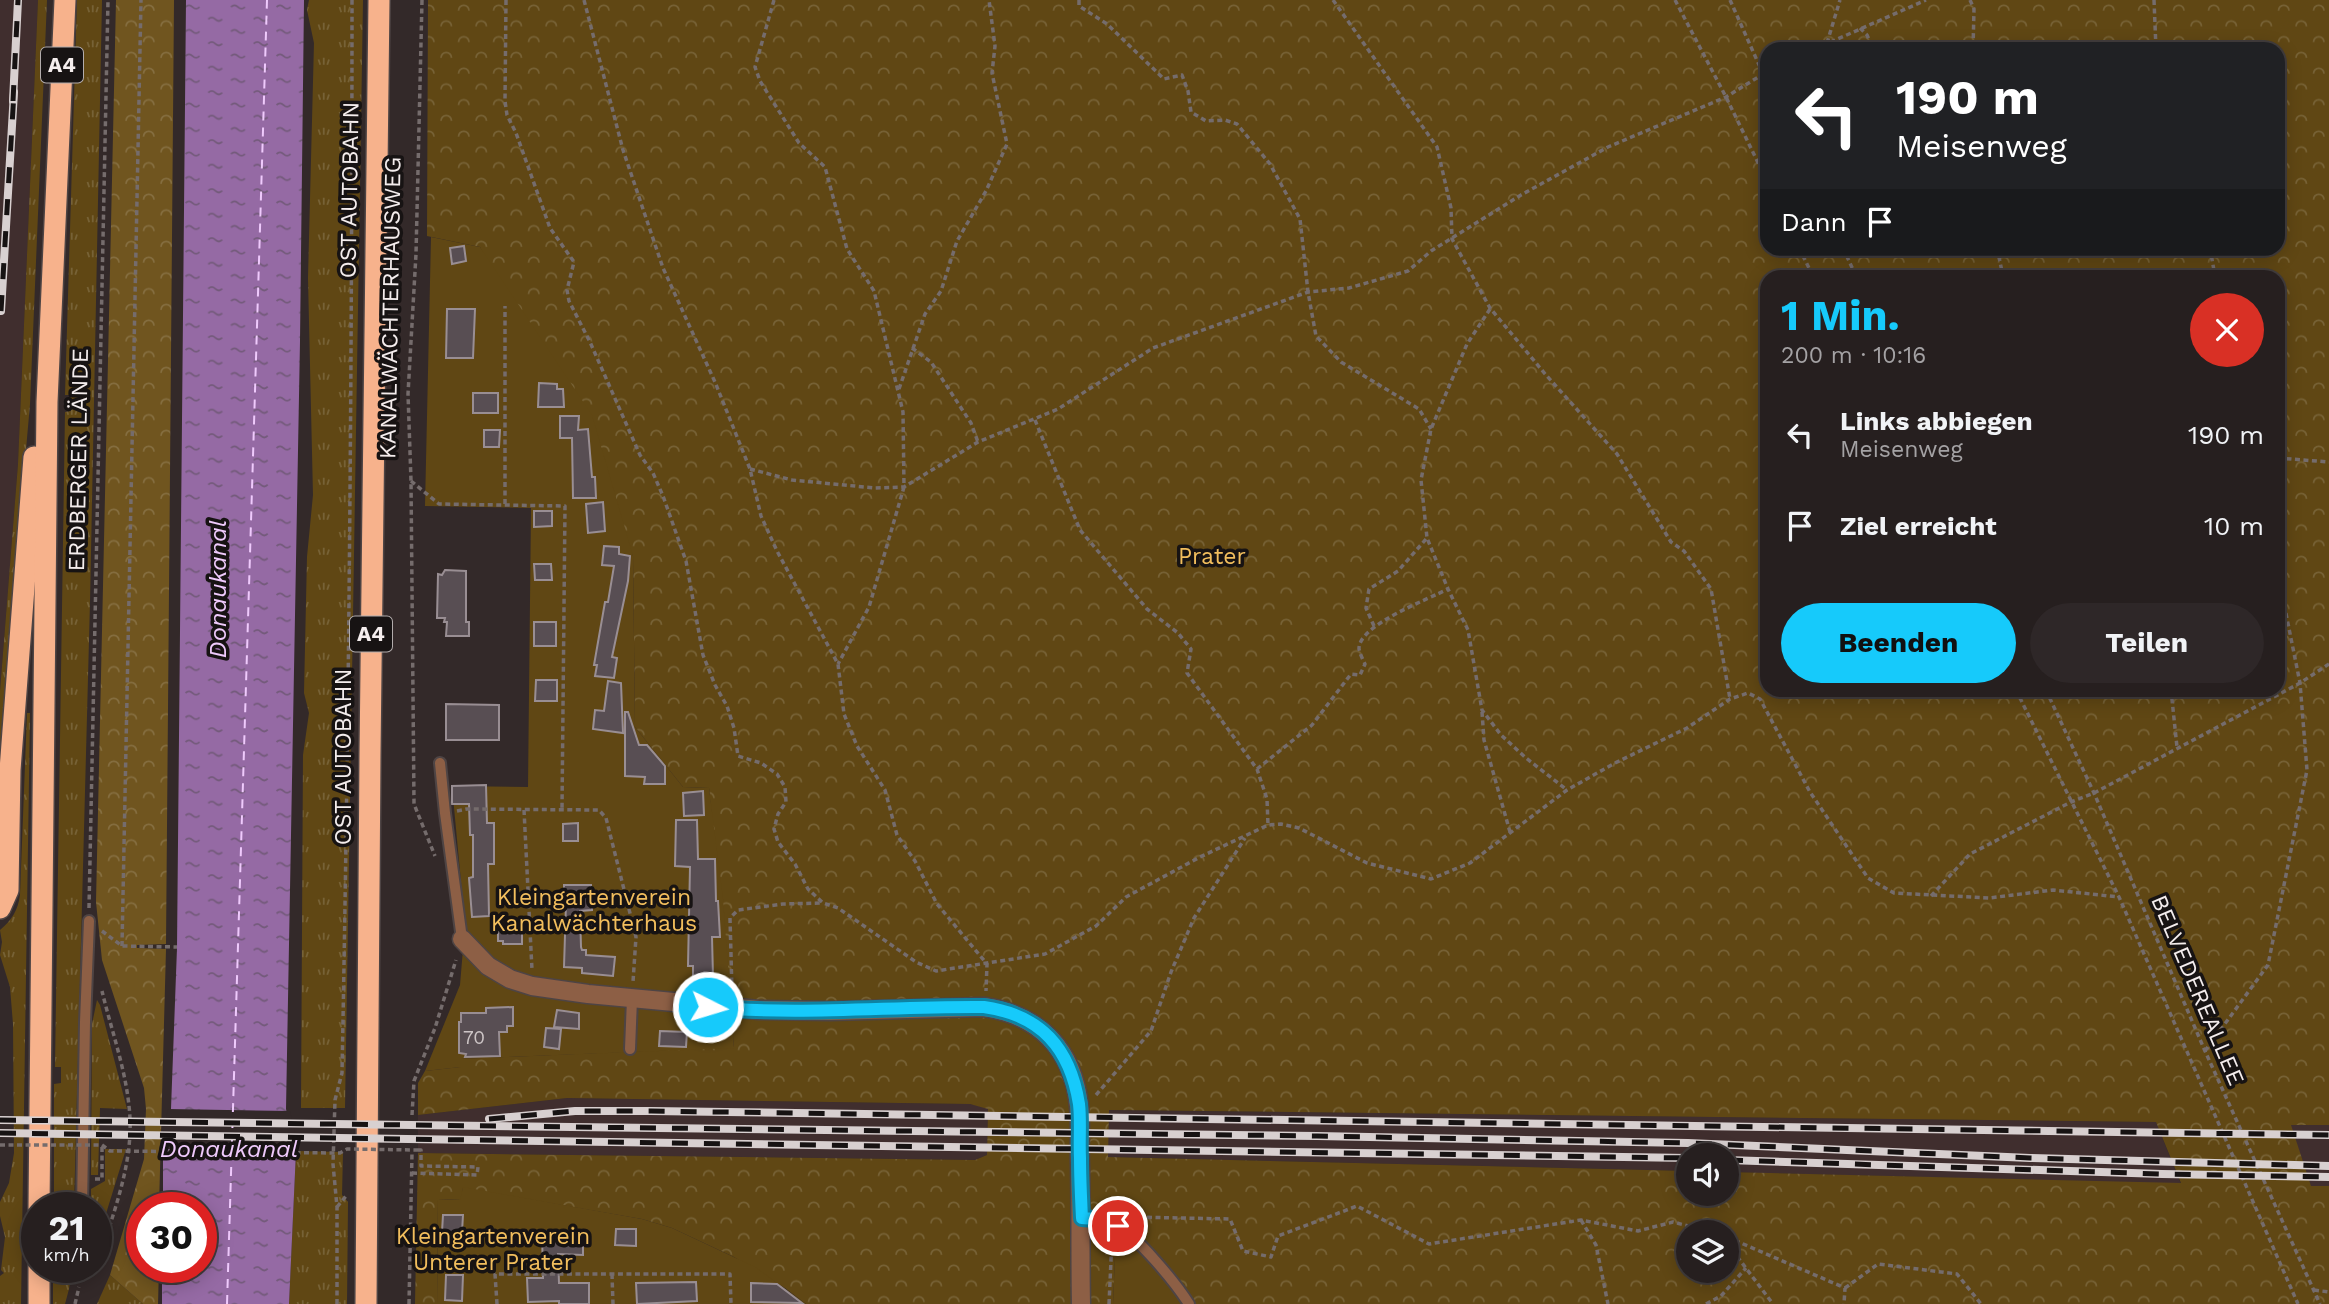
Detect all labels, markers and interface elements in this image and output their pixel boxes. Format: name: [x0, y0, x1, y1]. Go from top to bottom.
road number: A4: [41, 48, 83, 82]
text: 190 m: [1896, 68, 2039, 126]
icon: left: [1781, 70, 1872, 161]
street label: OST AUTOBAHN: [334, 101, 365, 279]
text: Meisenweg: [1896, 127, 2067, 165]
street label: KANALWÄCHTERHAUSWEG: [374, 157, 407, 459]
icon: arrive: [1861, 203, 1899, 241]
text: Dann: [1781, 207, 1847, 237]
text: 1 Min.: [1781, 291, 1900, 340]
button: close: [2190, 293, 2264, 367]
text: 200 m · 10:16: [1781, 342, 1926, 369]
street label: ERDBERGER LÄNDE: [63, 348, 94, 572]
text: Links abbiegen: [1840, 406, 2033, 436]
icon: left: [1781, 416, 1819, 454]
text: 190 m: [2188, 420, 2264, 450]
text: Meisenweg: [1840, 436, 1963, 463]
icon: arrive: [1781, 507, 1819, 545]
text: Ziel erreicht: [1840, 511, 1997, 541]
text: 10 m: [2204, 511, 2264, 541]
water label: Donaukanal: [204, 520, 232, 658]
park label: Prater: [1178, 543, 1246, 570]
button: Beenden: [1781, 603, 2016, 683]
button: Teilen: [2030, 603, 2264, 683]
road number: A4: [350, 616, 392, 652]
street label: OST AUTOBAHN: [330, 669, 357, 845]
park label: Kleingartenverein Kanalwächterhaus: [491, 884, 697, 937]
street label: BELVEDEREALLEE: [2145, 891, 2250, 1089]
position arrow: [671, 970, 745, 1044]
house number: 70: [463, 1026, 485, 1049]
water label: Donaukanal: [160, 1135, 298, 1163]
map controls: [1676, 1143, 1739, 1283]
button: sound: [1676, 1143, 1739, 1206]
speed limit sign: 30: [126, 1192, 217, 1283]
pin: [1088, 1196, 1148, 1256]
text: 21: [49, 1207, 84, 1249]
icon: arrive: [1099, 1207, 1137, 1245]
button: layers: [1676, 1220, 1739, 1283]
park label: Kleingartenverein Unterer Prater: [396, 1223, 590, 1276]
text: km/h: [43, 1244, 90, 1265]

